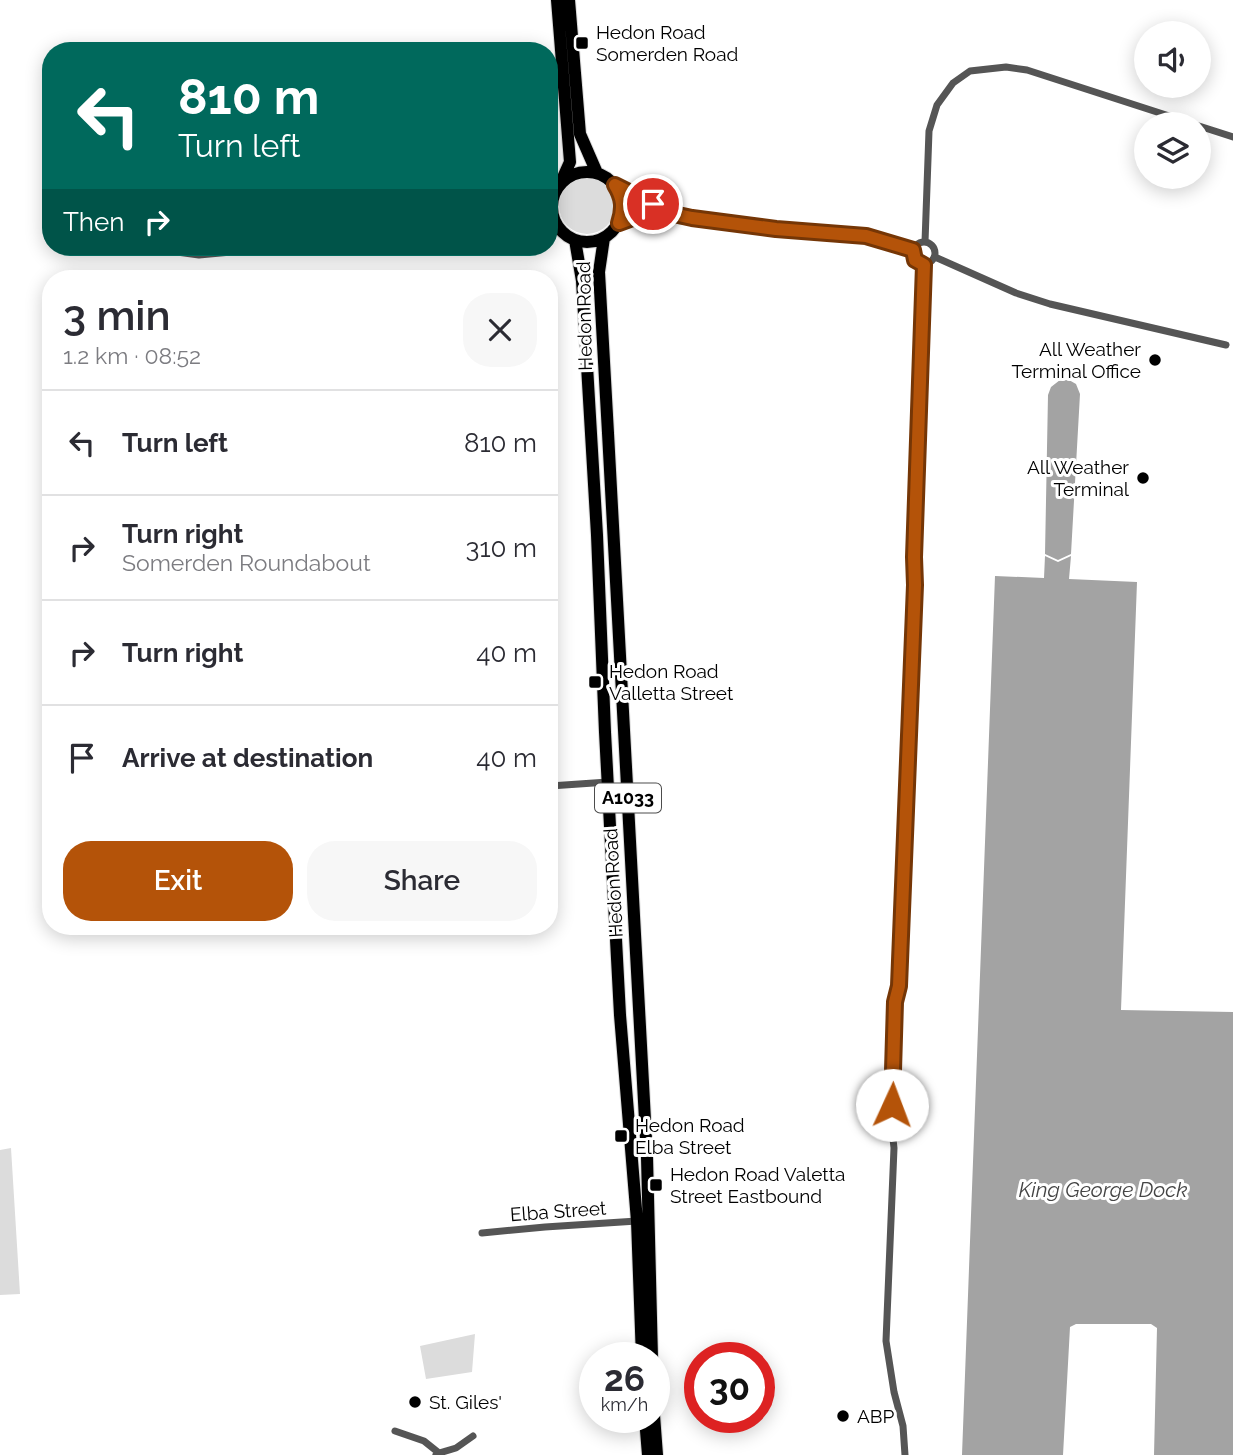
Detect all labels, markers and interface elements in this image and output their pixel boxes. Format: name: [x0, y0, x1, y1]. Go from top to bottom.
place label: Hedon Road Somerden Road: [596, 21, 738, 65]
map controls: [1134, 21, 1211, 189]
button: sound: [1134, 21, 1211, 98]
marker: Hedon Road Somerden Road: [574, 35, 590, 51]
text: 810 m: [178, 68, 319, 125]
icon: left: [63, 70, 154, 161]
button: layers: [1134, 112, 1211, 189]
text: Turn left: [178, 127, 300, 164]
pin: [623, 174, 683, 234]
icon: arrive: [634, 185, 672, 223]
icon: right: [138, 203, 176, 241]
text: Then: [63, 207, 124, 237]
street label: Hedon Road: [572, 261, 596, 371]
text: 3 min: [63, 291, 171, 340]
button: close: [463, 293, 537, 367]
place label: All Weather Terminal Office: [1012, 338, 1141, 382]
text: 1.2 km · 08:52: [63, 342, 201, 369]
marker: All Weather Terminal Office: [1147, 352, 1163, 368]
icon: left: [63, 424, 101, 462]
text: Turn left: [122, 428, 228, 458]
text: 810 m: [464, 428, 537, 458]
place label: All Weather Terminal: [1027, 456, 1130, 500]
marker: All Weather Terminal: [1135, 470, 1151, 486]
text: Turn right: [122, 519, 243, 549]
icon: right: [63, 529, 101, 567]
text: 310 m: [466, 533, 537, 563]
text: Somerden Roundabout: [122, 549, 371, 576]
icon: right: [63, 634, 101, 672]
text: Turn right: [122, 638, 243, 668]
text: 40 m: [476, 638, 537, 668]
place label: Hedon Road Valletta Street: [609, 660, 734, 704]
marker: Hedon Road Valletta Street: [587, 674, 603, 690]
icon: arrive: [63, 739, 101, 777]
text: Arrive at destination: [122, 743, 373, 773]
text: 40 m: [476, 743, 537, 773]
road number: A1033: [595, 784, 661, 812]
street label: Hedon Road: [599, 828, 627, 938]
button: Exit: [63, 841, 293, 921]
button: Share: [307, 841, 537, 921]
position arrow: [855, 1068, 929, 1142]
place label: Hedon Road Elba Street: [635, 1114, 745, 1158]
marker: Hedon Road Elba Street: [613, 1128, 629, 1144]
place label: Hedon Road Valetta Street Eastbound: [670, 1163, 845, 1207]
marker: Hedon Road Valetta Street Eastbound: [648, 1177, 664, 1193]
water label: King George Dock: [1018, 1177, 1188, 1202]
street label: Elba Street: [509, 1197, 607, 1225]
speed limit sign: 30: [684, 1342, 775, 1433]
text: 26: [604, 1358, 645, 1399]
place label: St. Giles': [429, 1391, 502, 1413]
marker: St. Giles': [407, 1394, 423, 1410]
text: km/h: [601, 1394, 648, 1415]
place label: ABP: [857, 1405, 894, 1427]
marker: ABP: [835, 1408, 851, 1424]

